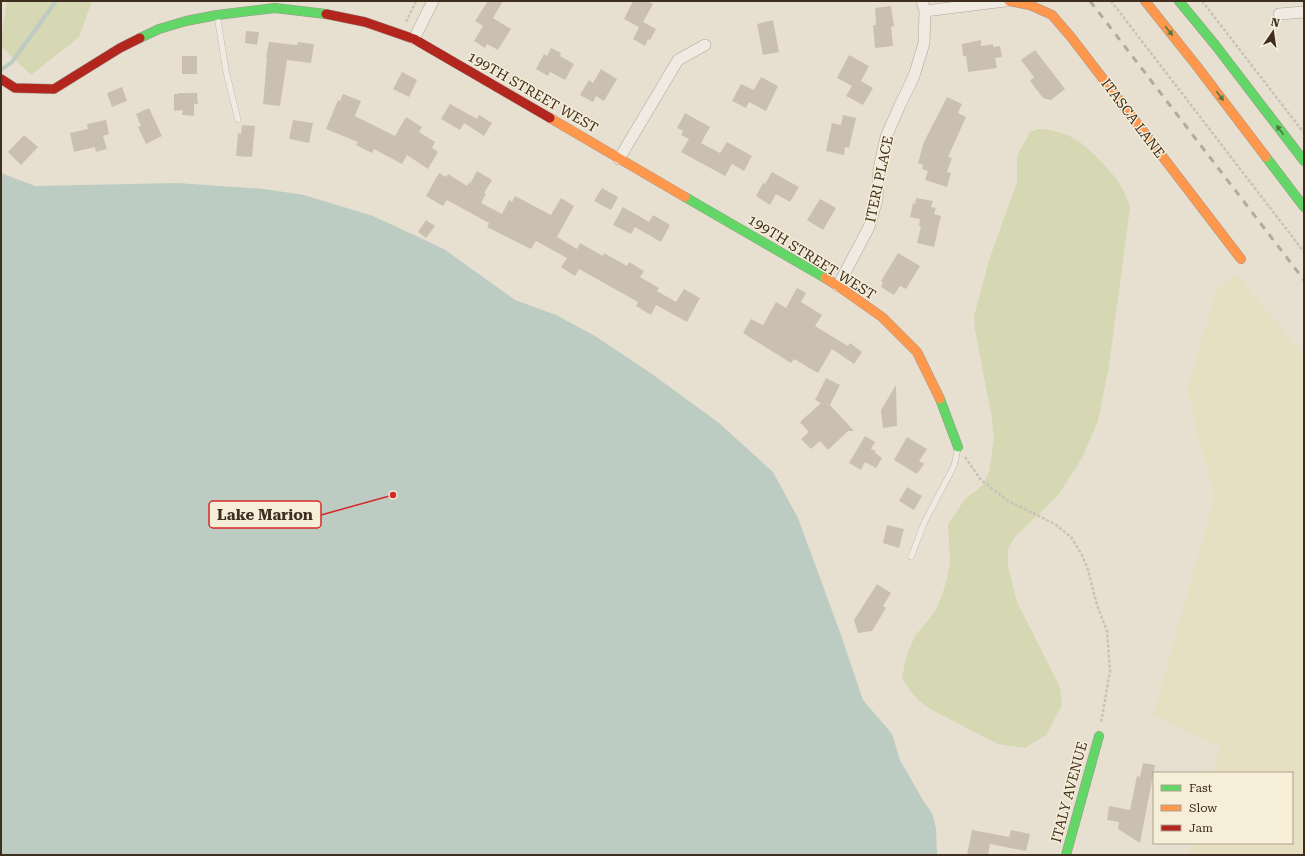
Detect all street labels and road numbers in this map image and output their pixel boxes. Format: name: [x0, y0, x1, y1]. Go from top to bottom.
street label: 199TH STREET WEST: [465, 48, 601, 136]
street label: ITASCA LANE: [1098, 75, 1168, 161]
street label: ITERI PLACE: [862, 134, 896, 224]
street label: 199TH STREET WEST: [745, 211, 879, 303]
street label: ITALY AVENUE: [1048, 740, 1090, 844]

